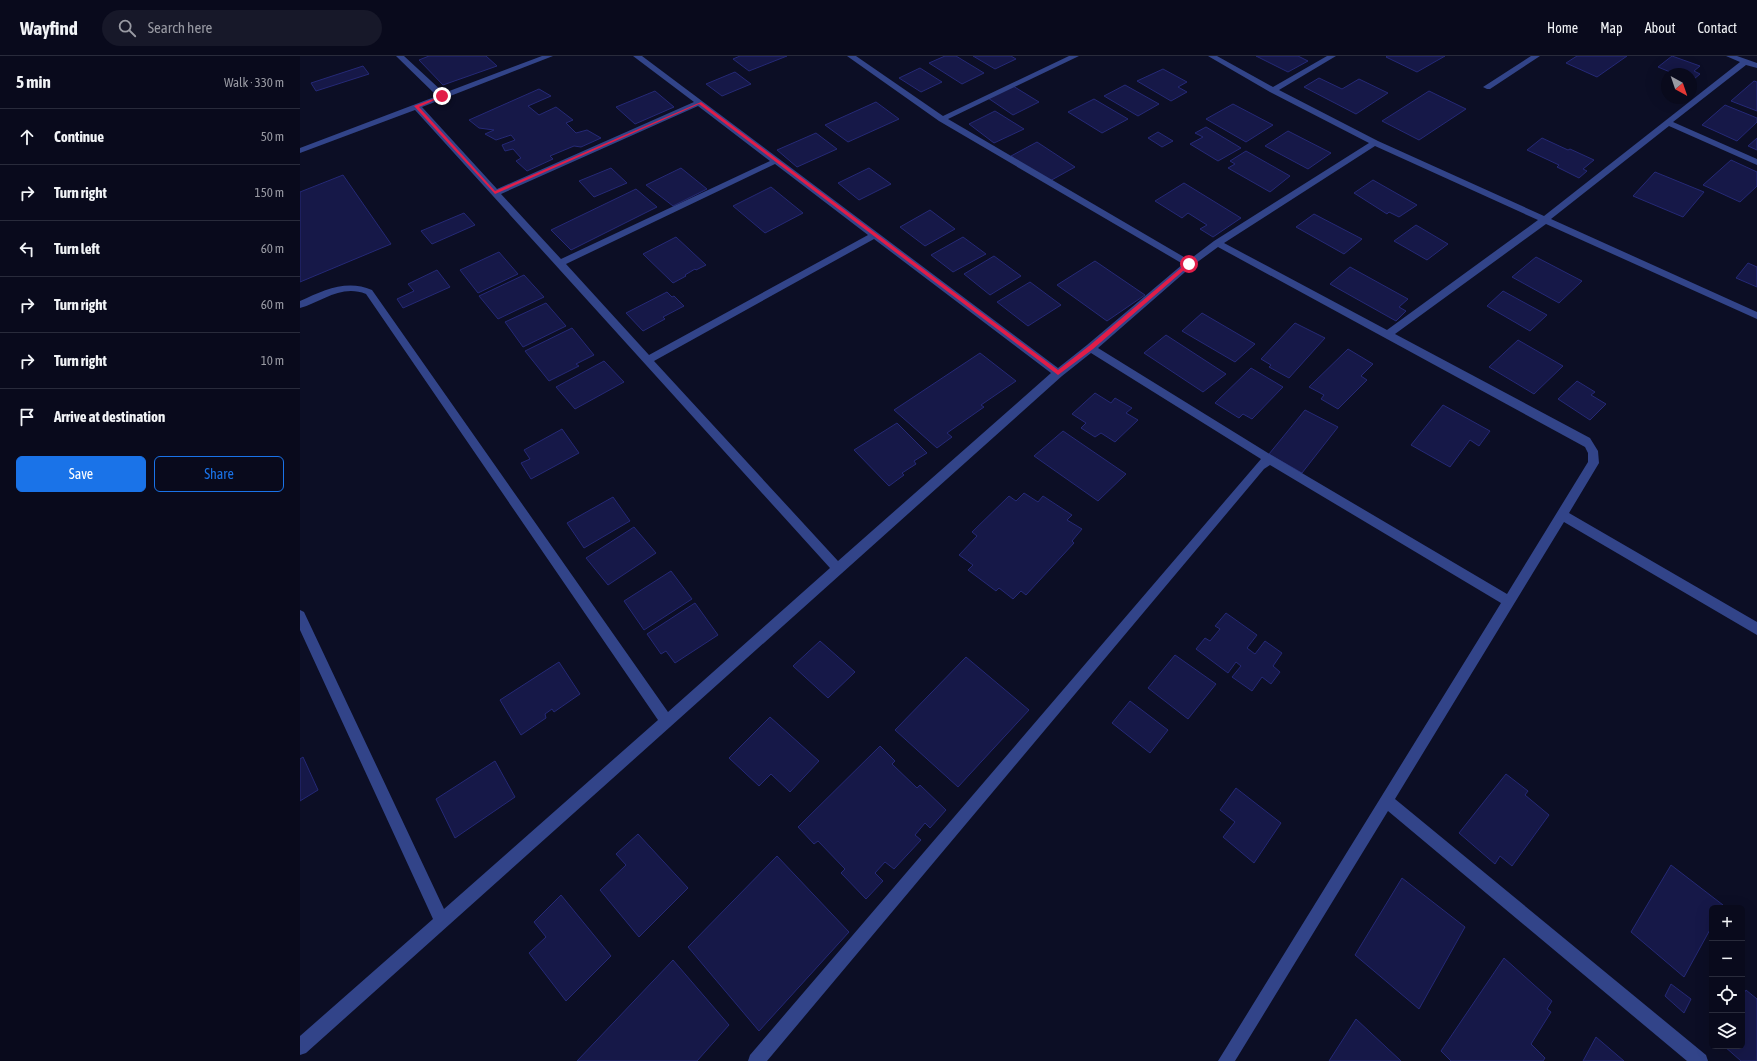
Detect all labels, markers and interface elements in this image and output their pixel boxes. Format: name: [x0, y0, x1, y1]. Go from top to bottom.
search box: [102, 10, 382, 46]
text: Wayfind: [20, 17, 78, 39]
icon: search: [116, 17, 138, 39]
text: Search here: [148, 19, 212, 36]
text: Home: [1547, 20, 1578, 36]
text: Map: [1600, 20, 1623, 36]
text: About: [1645, 20, 1676, 36]
text: Contact: [1698, 20, 1737, 36]
north arrow: [1661, 68, 1697, 104]
text: 5 min: [16, 72, 51, 92]
text: Walk · 330 m: [224, 75, 284, 90]
route end: [433, 87, 451, 105]
icon: ahead: [16, 126, 38, 148]
text: Continue: [54, 128, 104, 145]
text: 50 m: [261, 129, 284, 144]
icon: right: [16, 182, 38, 204]
text: Turn right: [54, 184, 107, 201]
text: 150 m: [255, 185, 284, 200]
icon: left: [16, 238, 38, 260]
text: Turn left: [54, 240, 100, 257]
text: 60 m: [261, 241, 284, 256]
route start: [1180, 255, 1198, 273]
icon: right: [16, 294, 38, 316]
text: Turn right: [54, 296, 107, 313]
text: 60 m: [261, 297, 284, 312]
icon: right: [16, 350, 38, 372]
text: Turn right: [54, 352, 107, 369]
text: 10 m: [261, 353, 284, 368]
icon: arrive: [16, 406, 38, 428]
text: Arrive at destination: [54, 408, 165, 425]
button: Save: [16, 456, 146, 492]
button: Share: [154, 456, 284, 492]
map controls: [1709, 905, 1745, 1049]
button: +: [1709, 905, 1745, 941]
button: −: [1709, 941, 1745, 977]
button: locate: [1709, 977, 1745, 1013]
button: layers: [1709, 1013, 1745, 1049]

